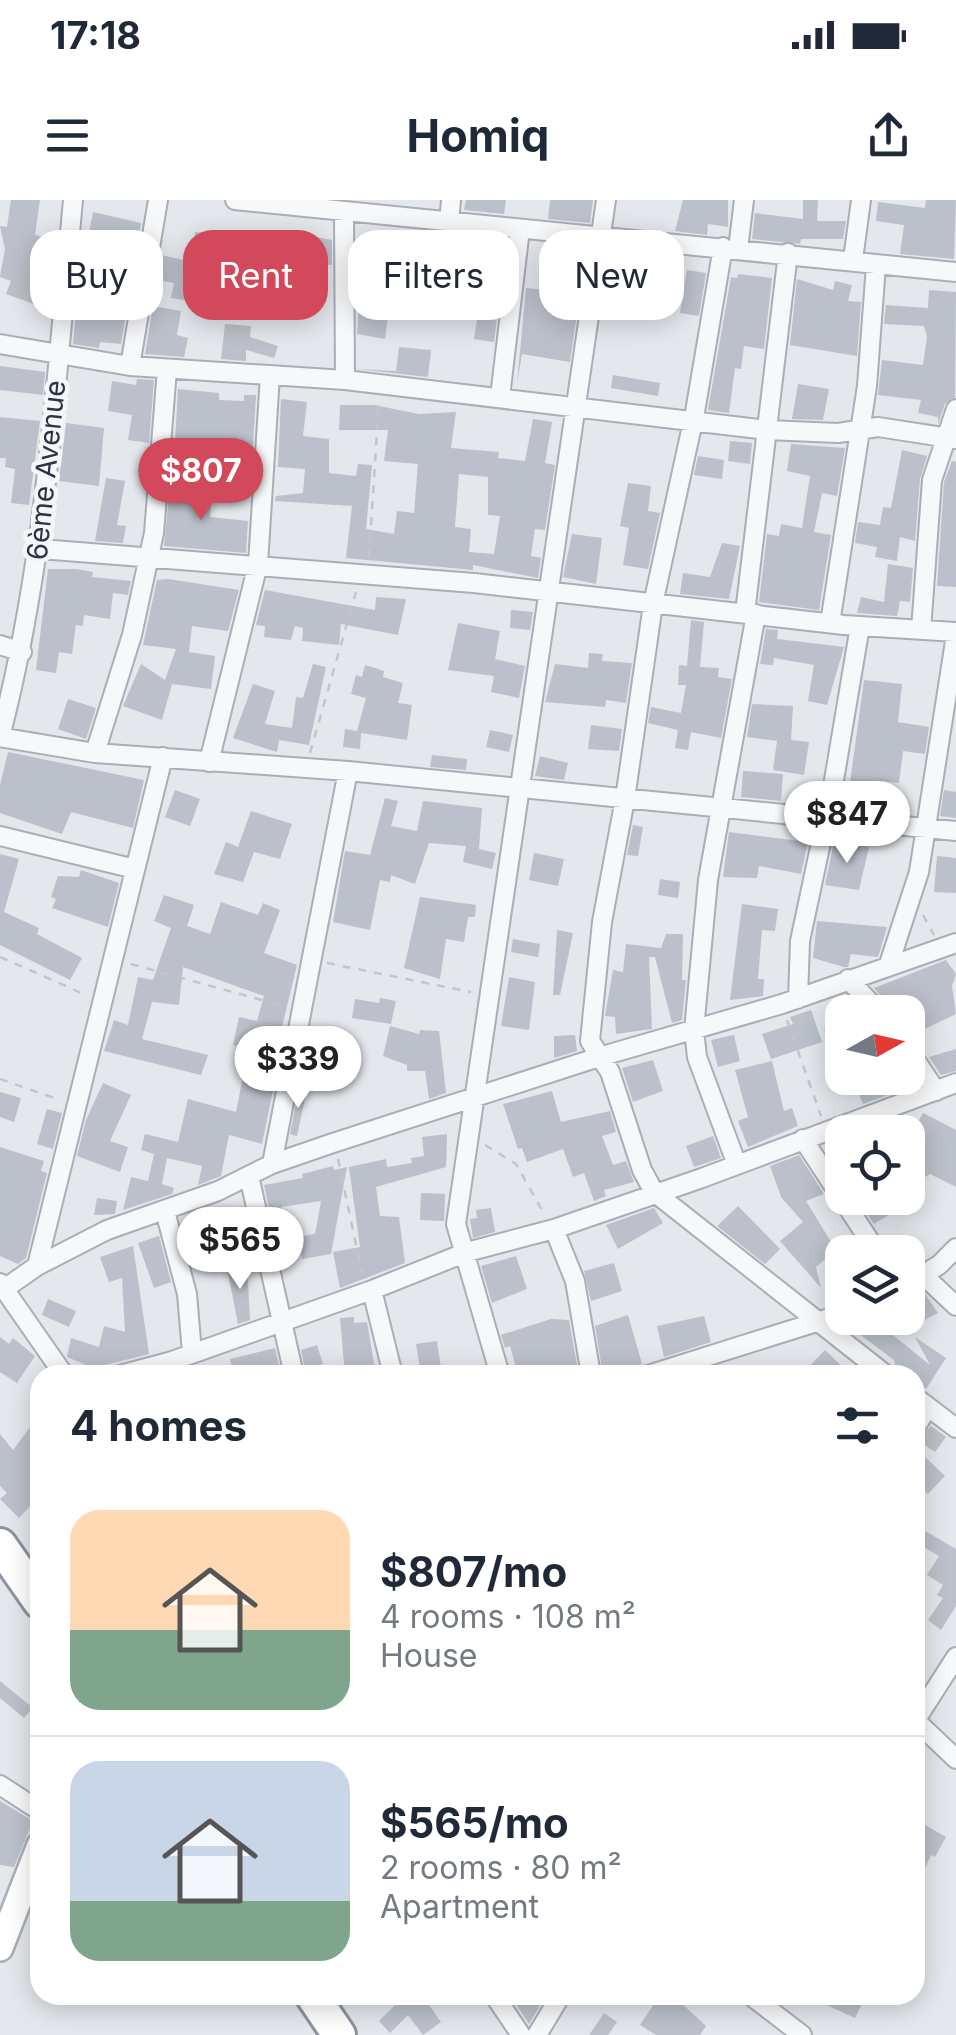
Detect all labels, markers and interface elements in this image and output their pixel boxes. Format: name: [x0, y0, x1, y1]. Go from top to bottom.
text: 17:18: [50, 12, 141, 58]
icon: menu: [40, 108, 95, 163]
text: Homiq: [407, 108, 549, 163]
icon: share: [861, 108, 916, 163]
chip: Buy: [30, 230, 163, 320]
chip: Rent: [183, 230, 328, 320]
chip: Filters: [348, 230, 519, 320]
chip: New: [539, 230, 684, 320]
street label: 6ème Avenue: [20, 378, 72, 562]
pin: $807: [142, 438, 260, 523]
text: $807: [160, 451, 242, 490]
pin: $847: [788, 781, 906, 866]
text: $847: [806, 794, 888, 833]
north arrow: [825, 995, 925, 1095]
map controls: [825, 995, 925, 1335]
pin: $339: [239, 1026, 357, 1111]
text: $339: [256, 1039, 340, 1078]
button: locate: [825, 1115, 925, 1215]
pin: $565: [181, 1207, 299, 1292]
text: $565: [199, 1220, 281, 1259]
button: layers: [825, 1235, 925, 1335]
icon: filters: [830, 1398, 885, 1453]
text: 4 homes: [70, 1400, 247, 1451]
text: $807/mo: [380, 1546, 567, 1597]
icon: home: [150, 1550, 270, 1670]
text: 4 rooms · 108 m²: [380, 1597, 636, 1636]
text: House: [380, 1636, 477, 1675]
text: $565/mo: [380, 1797, 569, 1848]
icon: home: [150, 1801, 270, 1921]
text: 2 rooms · 80 m²: [380, 1848, 622, 1887]
text: Apartment: [380, 1887, 539, 1926]

